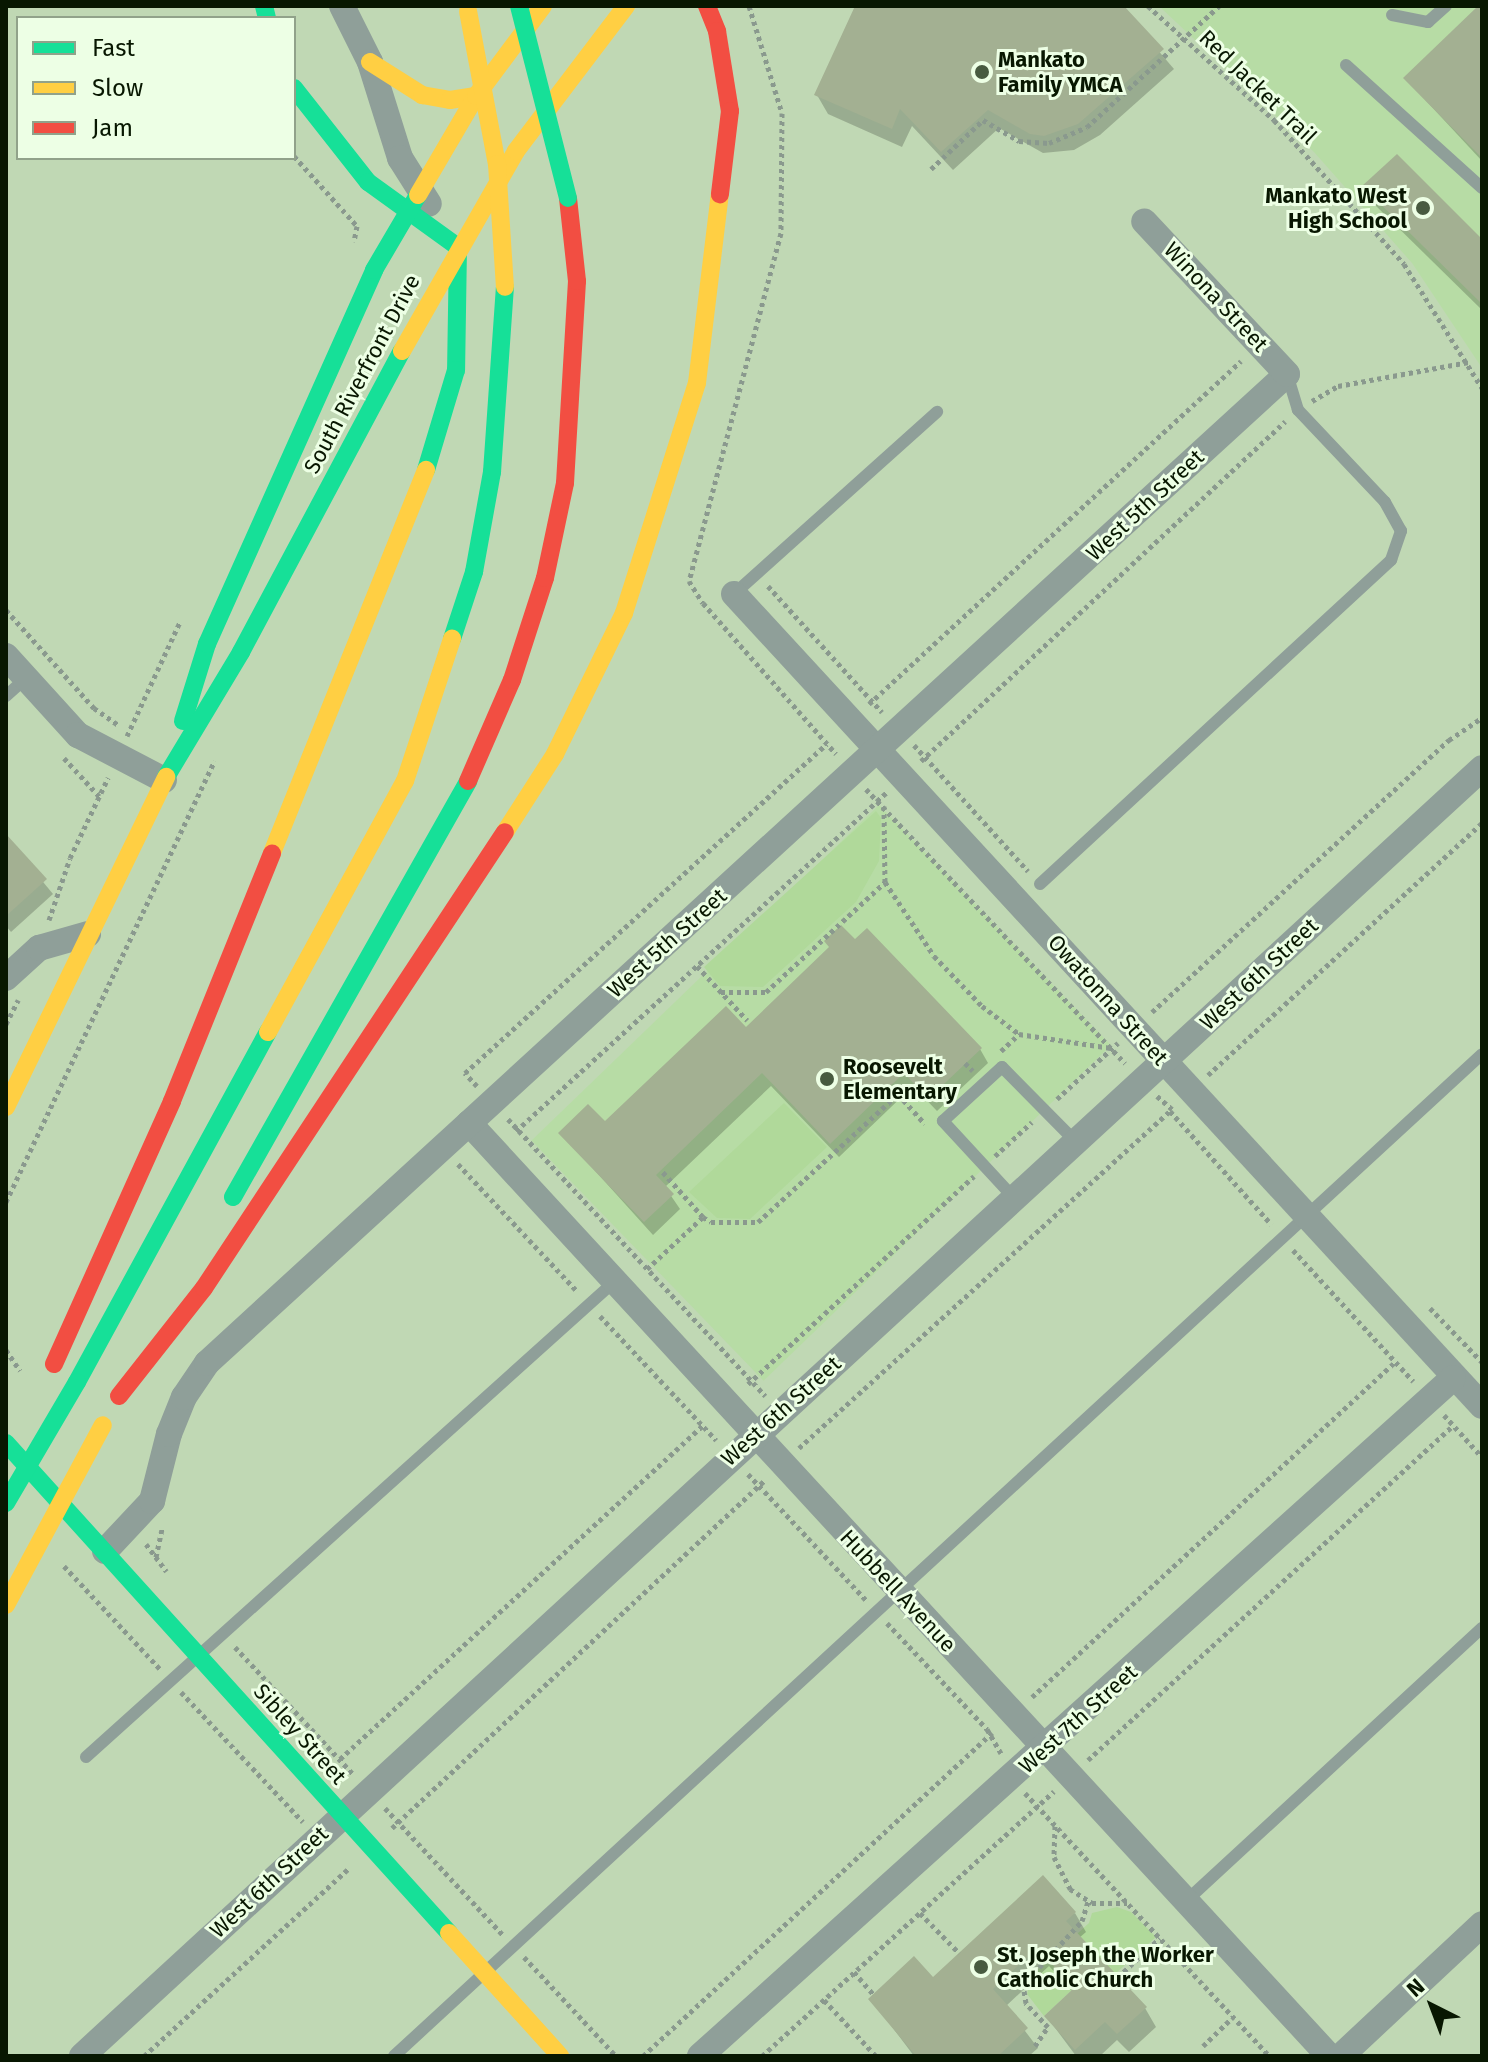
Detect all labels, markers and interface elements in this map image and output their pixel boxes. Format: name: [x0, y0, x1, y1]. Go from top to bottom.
legend: [16, 16, 296, 160]
street label: Red Jacket Trail: [1194, 24, 1322, 150]
text: Fast: [92, 34, 135, 62]
place label: Mankato Family YMCA: [998, 46, 1122, 98]
marker: Mankato Family YMCA: [973, 63, 991, 81]
text: Slow: [92, 74, 143, 102]
text: Jam: [92, 114, 133, 142]
place label: Mankato West High School: [1265, 182, 1407, 234]
marker: Mankato West High School: [1414, 199, 1432, 217]
street label: Winona Street: [1158, 237, 1274, 357]
street label: South Riverfront Drive: [298, 270, 426, 478]
street label: West 5th Street: [1081, 444, 1209, 566]
street label: West 5th Street: [602, 883, 732, 1003]
street label: West 6th Street: [1194, 912, 1324, 1036]
street label: Owatonna Street: [1043, 929, 1173, 1071]
place label: Roosevelt Elementary: [843, 1053, 957, 1104]
marker: Roosevelt Elementary: [818, 1070, 836, 1088]
street label: West 6th Street: [716, 1350, 846, 1472]
street label: Hubbell Avenue: [835, 1524, 961, 1658]
street label: West 7th Street: [1013, 1659, 1143, 1779]
street label: Sibley Street: [248, 1678, 352, 1790]
street label: West 6th Street: [204, 1820, 334, 1944]
place label: St. Joseph the Worker Catholic Church: [997, 1941, 1214, 1992]
marker: St. Joseph the Worker Catholic Church: [972, 1958, 990, 1976]
north arrow: [1392, 1966, 1472, 2046]
text: N: [1401, 1973, 1430, 2003]

